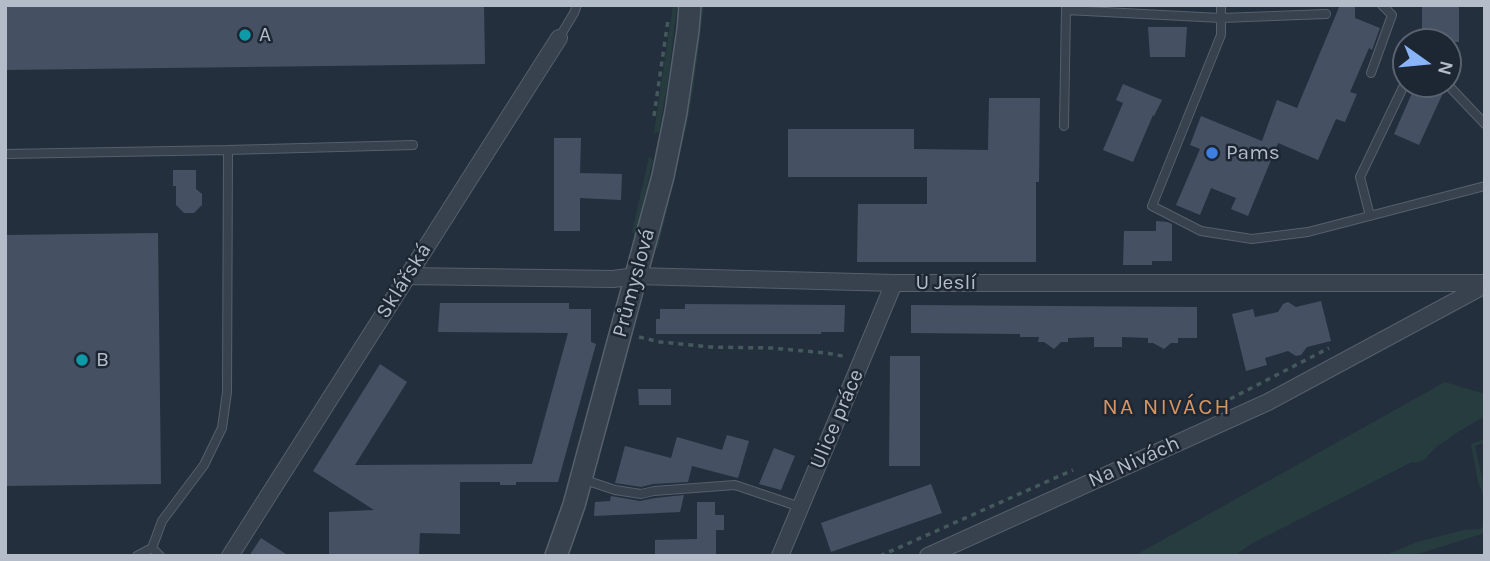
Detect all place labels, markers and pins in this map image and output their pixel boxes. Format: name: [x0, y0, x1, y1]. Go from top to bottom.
place label: A: [259, 22, 271, 48]
marker: A: [237, 27, 253, 43]
place label: Pams: [1226, 140, 1280, 166]
marker: Pams: [1204, 145, 1220, 161]
place label: B: [96, 347, 109, 373]
marker: B: [74, 352, 90, 368]

